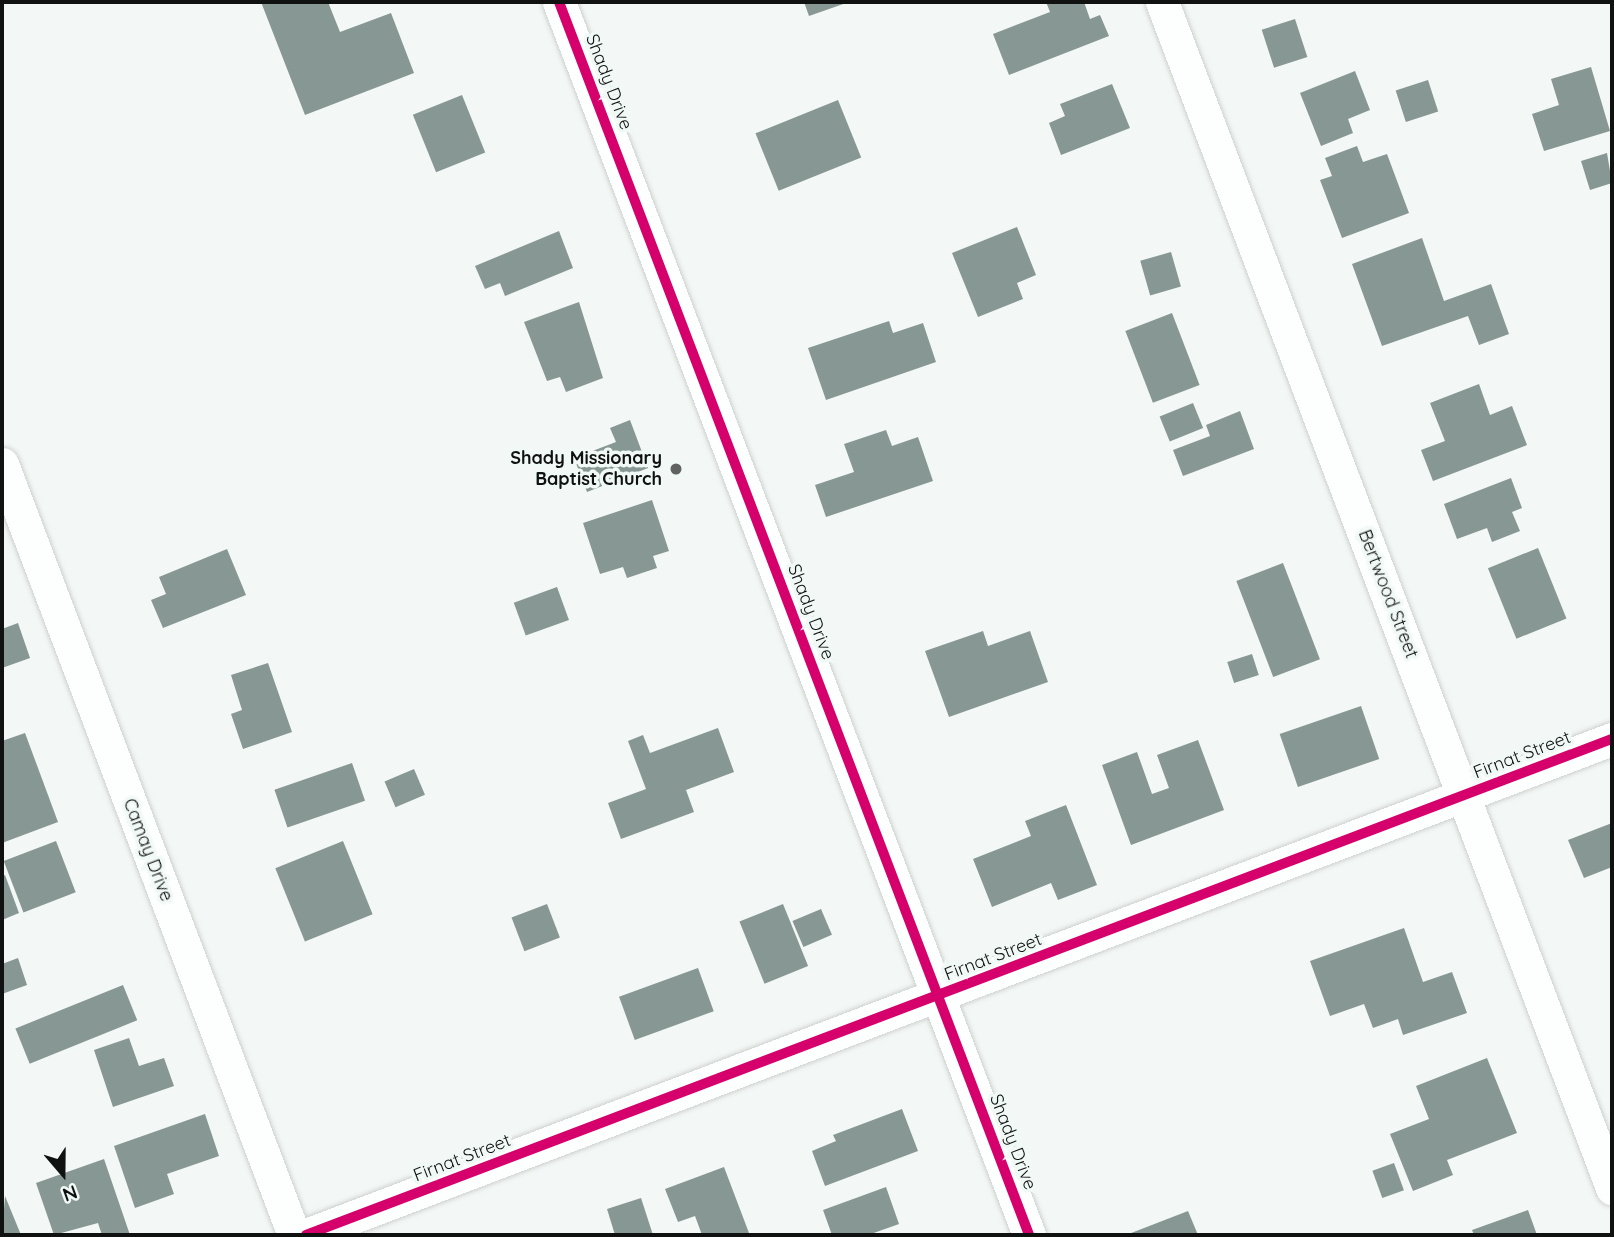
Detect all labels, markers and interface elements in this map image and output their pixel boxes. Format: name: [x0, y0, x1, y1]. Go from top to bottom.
street label: Shady Drive: [581, 31, 637, 133]
place label: Shady Missionary Baptist Church: [510, 448, 662, 490]
marker: Shady Missionary Baptist Church: [668, 461, 684, 477]
street label: Bertwood Street: [1354, 527, 1422, 661]
street label: Shady Drive: [783, 561, 839, 663]
street label: Firnat Street: [1470, 727, 1574, 783]
street label: Camay Drive: [118, 796, 178, 904]
street label: Firnat Street: [941, 929, 1045, 985]
street label: Shady Drive: [985, 1091, 1041, 1193]
street label: Firnat Street: [410, 1130, 514, 1186]
north arrow: [28, 1139, 98, 1209]
text: N: [60, 1180, 81, 1207]

